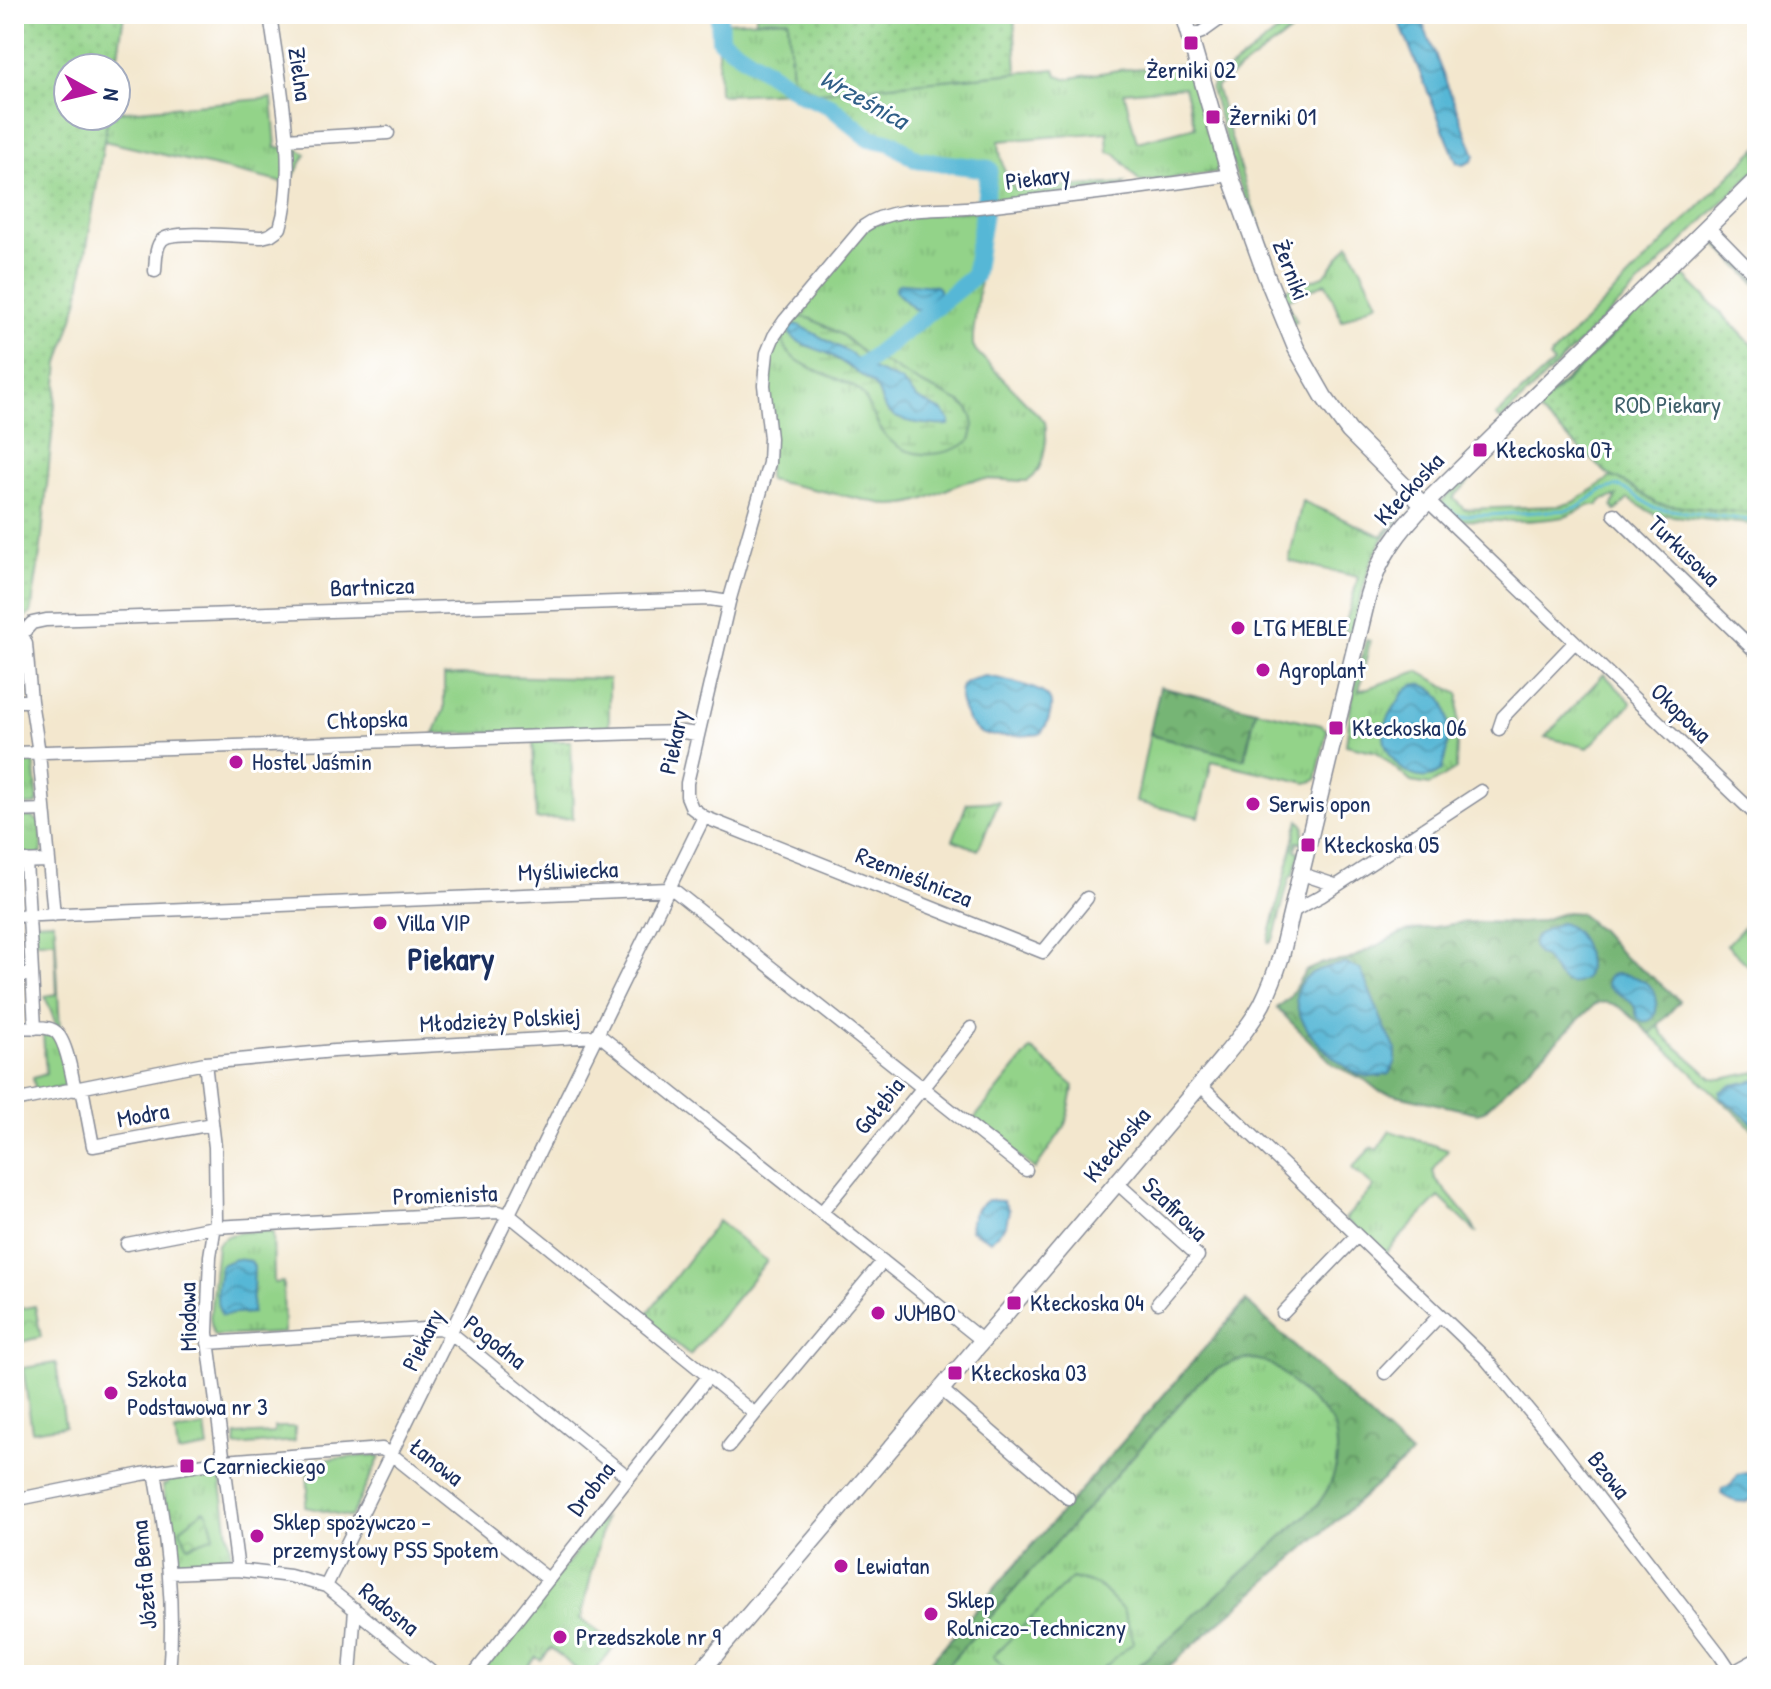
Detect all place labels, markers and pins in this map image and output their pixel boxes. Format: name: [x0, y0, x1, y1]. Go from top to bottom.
marker: Żerniki 02: [1182, 34, 1200, 52]
place label: Żerniki 02: [1146, 53, 1236, 85]
place label: Żerniki 01: [1229, 100, 1317, 132]
marker: Żerniki 01: [1204, 108, 1222, 126]
place label: Kłeckoska 07: [1496, 433, 1613, 465]
marker: Kłeckoska 07: [1471, 441, 1489, 459]
place label: LTG MEBLE: [1254, 611, 1348, 643]
marker: LTG MEBLE: [1229, 619, 1247, 637]
place label: Agroplant: [1279, 653, 1366, 685]
marker: Agroplant: [1254, 661, 1272, 679]
place label: Kłeckoska 06: [1352, 711, 1467, 743]
marker: Kłeckoska 06: [1327, 719, 1345, 737]
place label: Hostel Jaśmin: [252, 745, 372, 777]
marker: Hostel Jaśmin: [227, 753, 245, 771]
place label: Serwis opon: [1269, 787, 1371, 819]
marker: Serwis opon: [1244, 795, 1262, 813]
place label: Kłeckoska 05: [1324, 828, 1439, 860]
marker: Kłeckoska 05: [1299, 836, 1317, 854]
place label: Villa VIP: [396, 906, 471, 938]
marker: Villa VIP: [371, 914, 389, 932]
place label: Kłeckoska 04: [1030, 1286, 1144, 1318]
marker: Kłeckoska 04: [1005, 1294, 1023, 1312]
place label: JUMBO: [894, 1296, 956, 1328]
marker: JUMBO: [869, 1304, 887, 1322]
place label: Kłeckoska 03: [971, 1356, 1087, 1388]
place label: Szkoła Podstawowa nr 3: [127, 1362, 268, 1422]
marker: Kłeckoska 03: [946, 1364, 964, 1382]
marker: Szkoła Podstawowa nr 3: [102, 1384, 120, 1402]
place label: Czarnieckiego: [203, 1449, 326, 1481]
marker: Czarnieckiego: [178, 1457, 196, 1475]
place label: Sklep spożywczo - przemysłowy PSS Społem: [273, 1505, 499, 1565]
marker: Sklep spożywczo - przemysłowy PSS Społem: [248, 1527, 266, 1545]
place label: Lewiatan: [857, 1549, 930, 1581]
marker: Lewiatan: [832, 1557, 850, 1575]
place label: Sklep Rolniczo-Techniczny: [947, 1583, 1126, 1643]
marker: Sklep Rolniczo-Techniczny: [922, 1605, 940, 1623]
place label: Przedszkole nr 9: [576, 1620, 721, 1652]
marker: Przedszkole nr 9: [551, 1628, 569, 1646]

